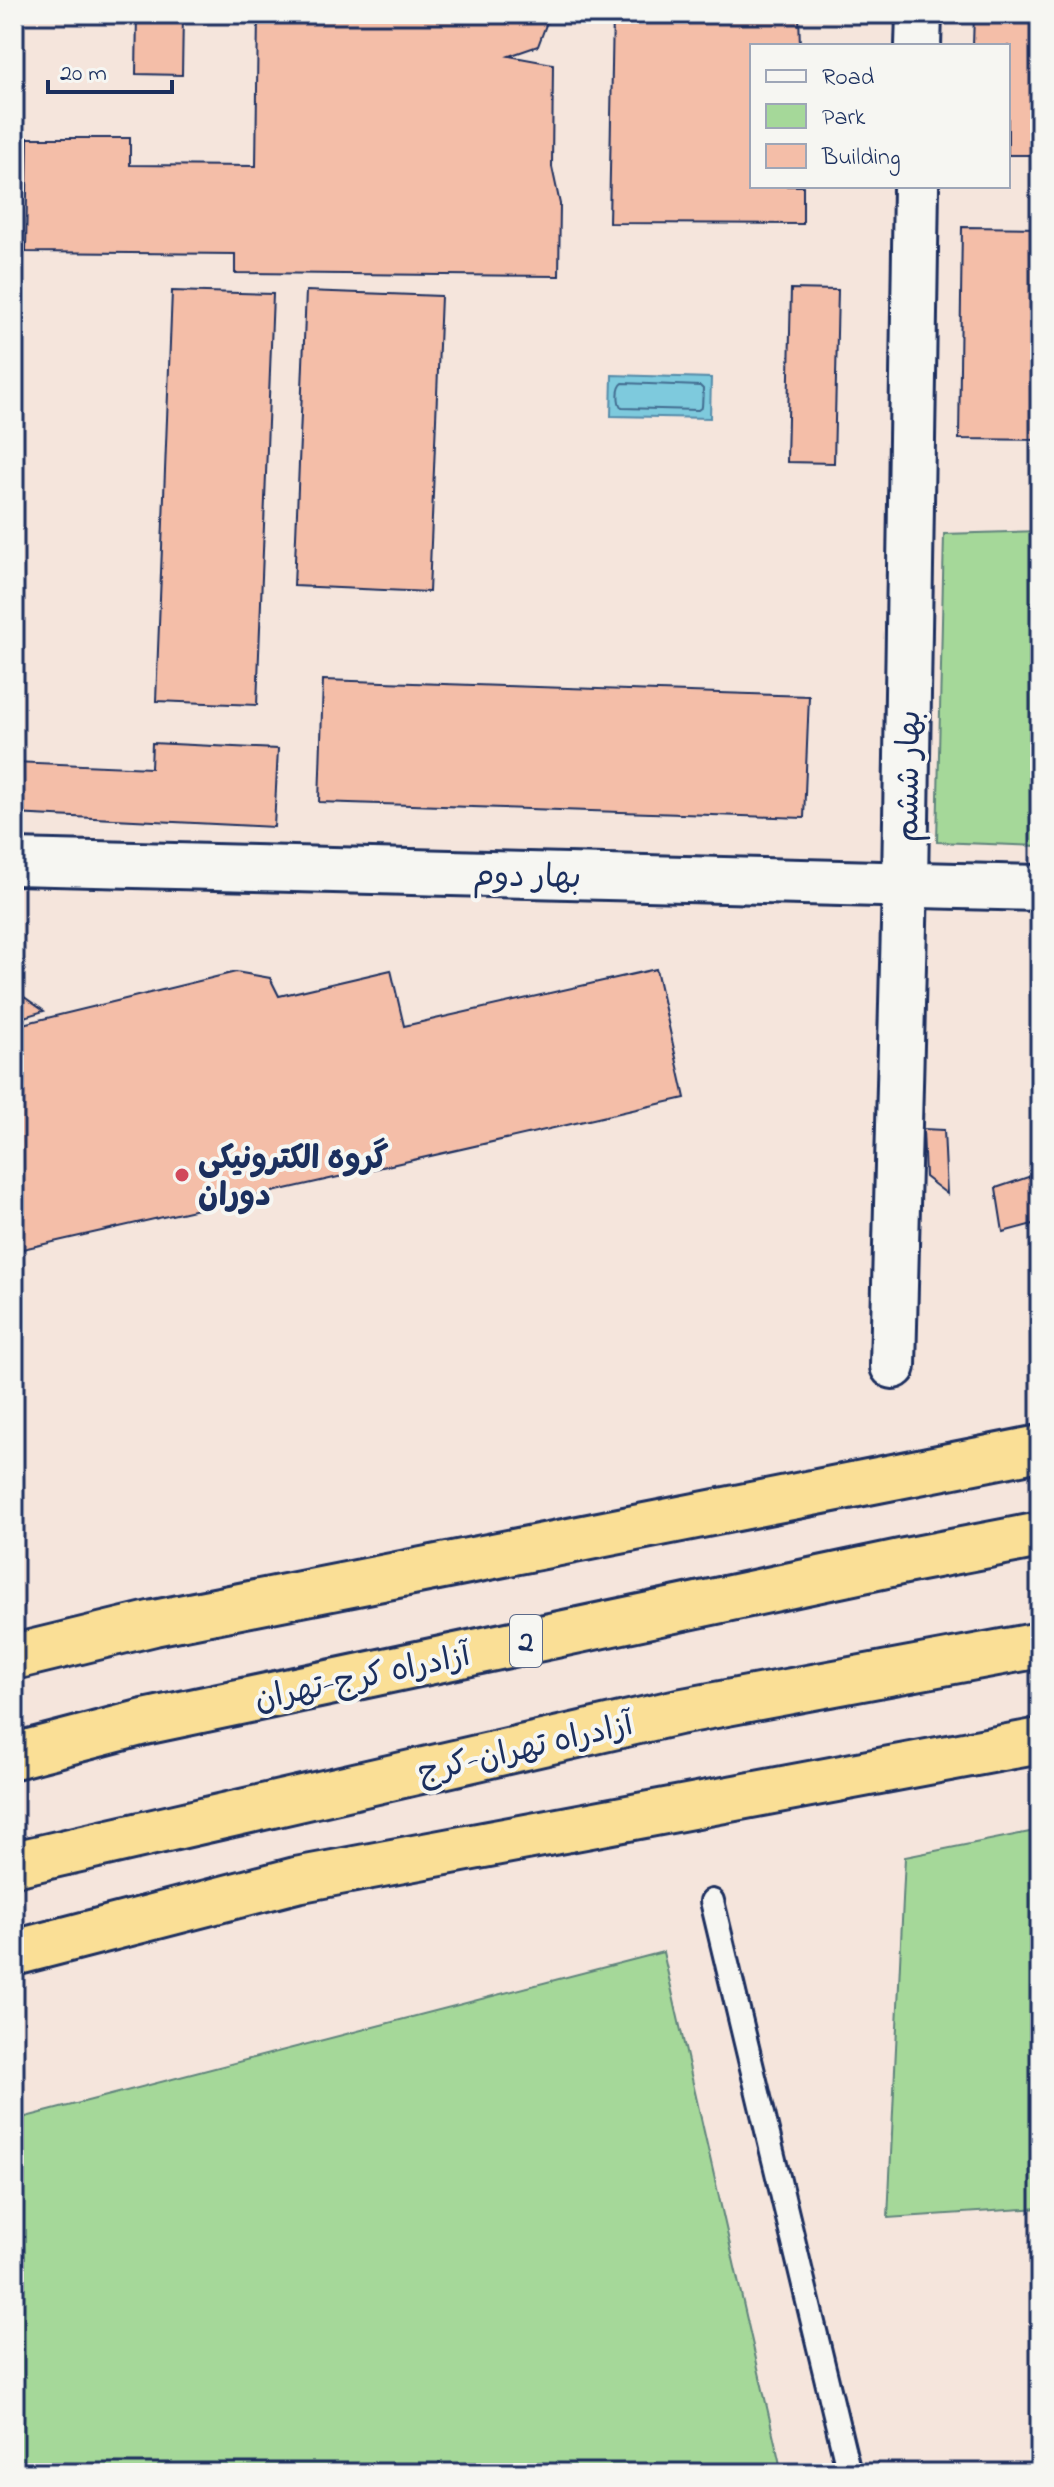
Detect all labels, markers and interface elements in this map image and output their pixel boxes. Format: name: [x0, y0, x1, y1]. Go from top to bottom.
scale bar: [48, 44, 172, 94]
legend: [750, 44, 1010, 188]
text: 20 m: [60, 57, 107, 92]
text: Road: [822, 61, 875, 96]
text: Park: [822, 101, 866, 136]
text: Building: [821, 141, 901, 176]
street label: بهار ششم: [886, 710, 935, 843]
street label: بهار دوم: [472, 854, 582, 903]
place label: گروه الکترونیکی دوران: [198, 1137, 389, 1221]
marker: گروه الکترونیکی دوران: [173, 1166, 191, 1184]
road number: 2: [510, 1615, 542, 1667]
street label: آزادراه کرج-تهران: [251, 1633, 476, 1725]
street label: آزادراه تهران-کرج: [414, 1703, 639, 1798]

